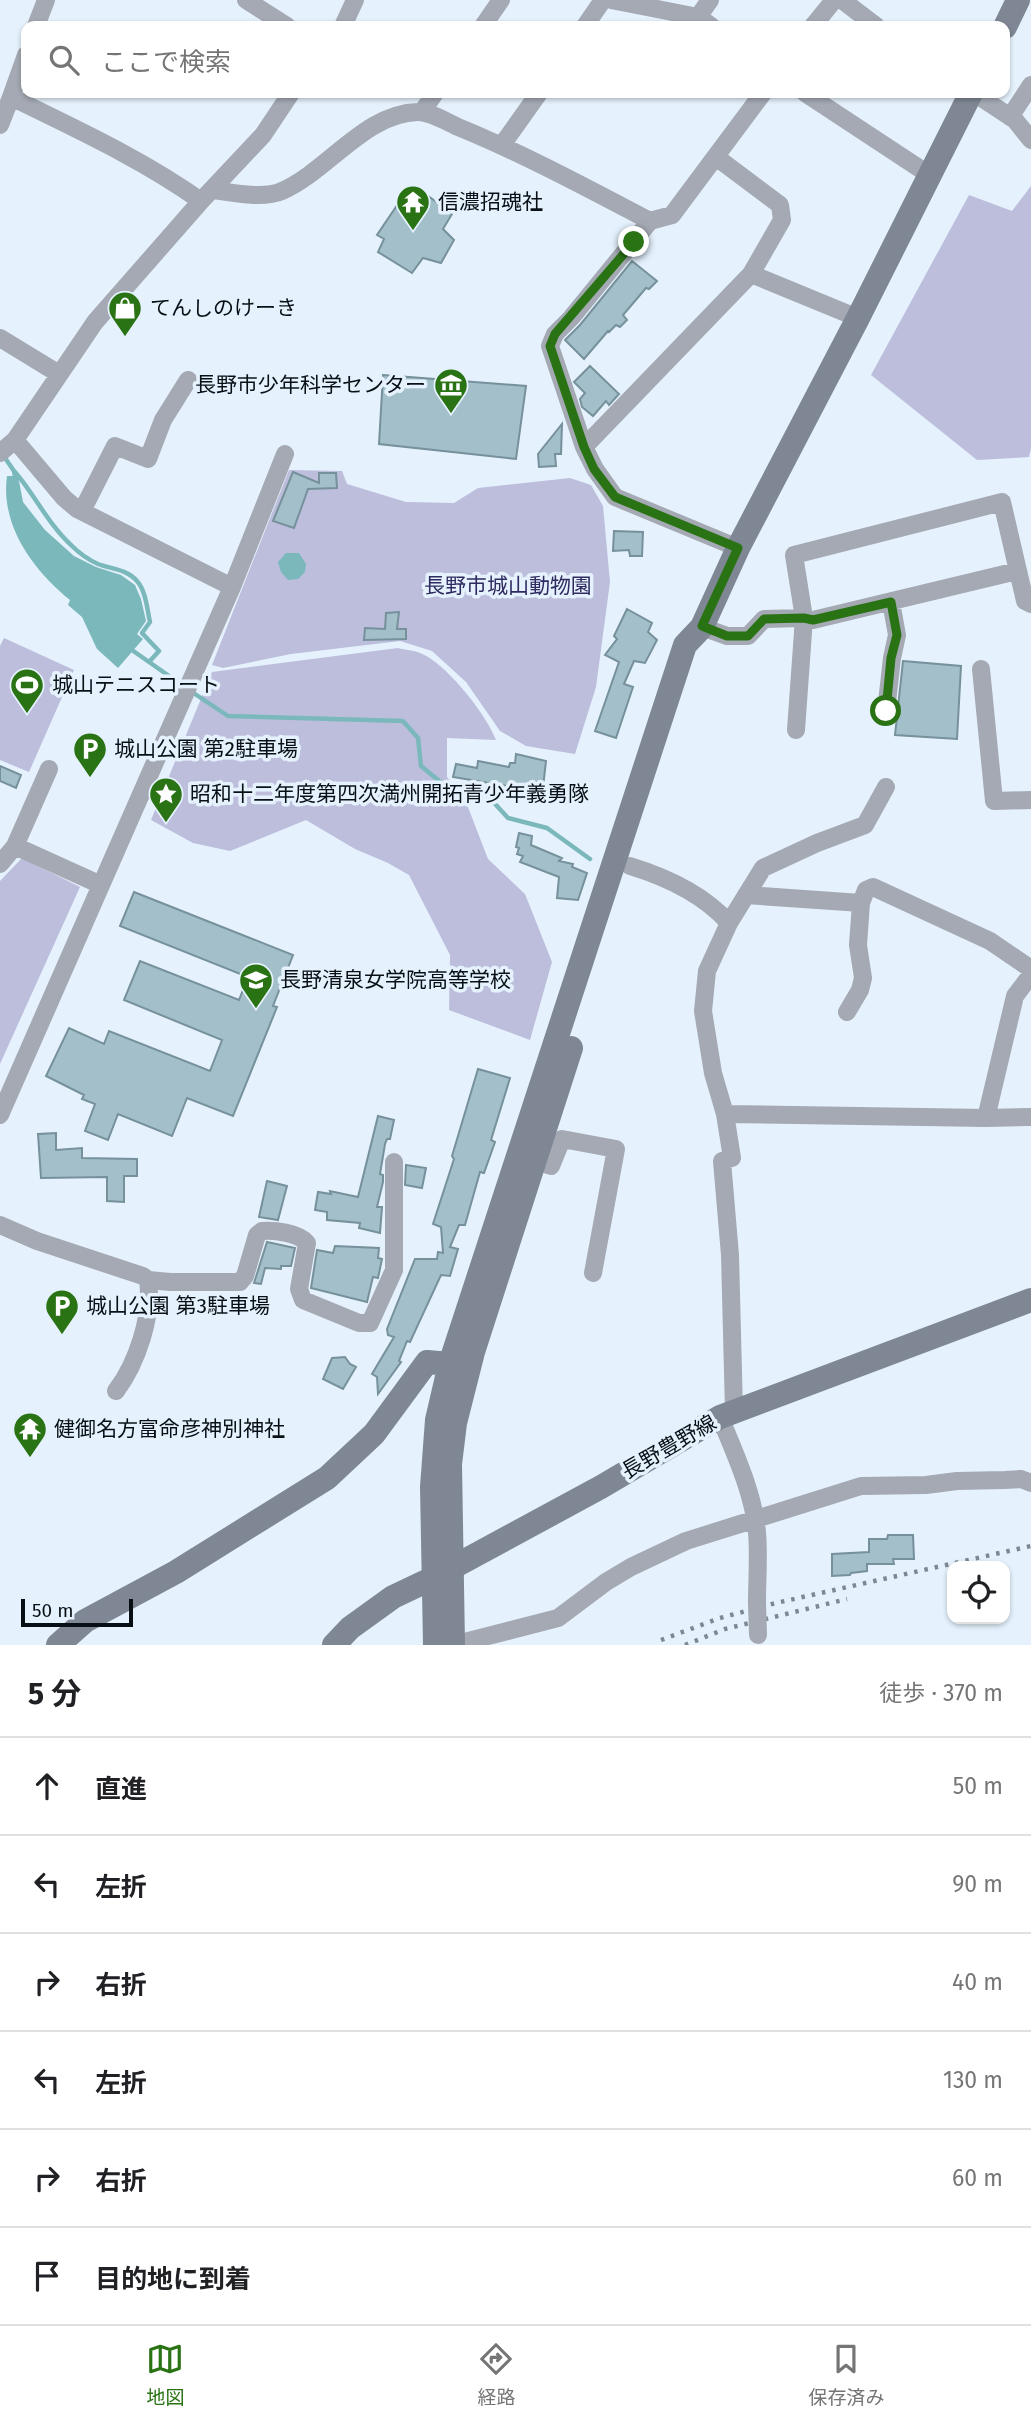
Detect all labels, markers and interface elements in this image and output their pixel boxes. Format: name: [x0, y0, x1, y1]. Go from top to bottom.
search box: [21, 21, 1010, 98]
icon: search: [45, 41, 83, 79]
text: ここで検索: [101, 47, 231, 78]
temple icon: 信濃招魂社: [394, 183, 432, 232]
place label: 信濃招魂社: [438, 189, 543, 215]
route end: [618, 226, 649, 257]
shop icon: てんしのけーき: [106, 289, 144, 338]
place label: てんしのけーき: [150, 295, 297, 321]
museum icon: 長野市少年科学センター: [432, 366, 470, 415]
place label: 長野市少年科学センター: [195, 372, 426, 398]
park label: 長野市城山動物園: [424, 573, 592, 599]
sports icon: 城山テニスコート: [8, 666, 46, 715]
place label: 城山テニスコート: [52, 672, 220, 698]
route start: [870, 695, 901, 726]
parking icon: 城山公園 第2駐車場: [71, 730, 109, 779]
place label: 城山公園 第2駐車場: [114, 736, 298, 762]
place icon: 昭和十二年度第四次満州開拓青少年義勇隊: [147, 775, 185, 824]
place label: 昭和十二年度第四次満州開拓青少年義勇隊: [190, 781, 589, 807]
school or university icon: 長野清泉女学院高等学校: [237, 961, 275, 1010]
place label: 長野清泉女学院高等学校: [280, 967, 511, 993]
parking icon: 城山公園 第3駐車場: [43, 1287, 81, 1336]
place label: 城山公園 第3駐車場: [86, 1293, 270, 1319]
street label: 長野豊野線: [617, 1409, 721, 1485]
temple icon: 健御名方富命彦神別神社: [11, 1410, 49, 1459]
place label: 健御名方富命彦神別神社: [54, 1416, 285, 1442]
map controls: [947, 1561, 1010, 1624]
button: locate: [947, 1561, 1010, 1624]
scale bar: [21, 1596, 133, 1628]
text: 50 m: [32, 1599, 73, 1622]
text: 5 分: [28, 1676, 81, 1712]
text: 徒歩 · 370 m: [879, 1679, 1003, 1707]
icon: ahead: [28, 1767, 66, 1805]
text: 50 m: [953, 1772, 1003, 1800]
text: 直進: [95, 1774, 147, 1805]
icon: left: [28, 1865, 66, 1903]
text: 90 m: [952, 1870, 1003, 1898]
text: 左折: [95, 1872, 147, 1903]
icon: right: [28, 1963, 66, 2001]
text: 40 m: [952, 1968, 1003, 1996]
text: 右折: [95, 1970, 147, 2001]
icon: left: [28, 2061, 66, 2099]
text: 130 m: [943, 2066, 1003, 2094]
text: 左折: [95, 2068, 147, 2099]
icon: right: [28, 2159, 66, 2197]
text: 60 m: [952, 2164, 1003, 2192]
text: 右折: [95, 2166, 147, 2197]
icon: arrive: [28, 2257, 66, 2295]
text: 目的地に到着: [95, 2264, 251, 2295]
tab: 地図: [146, 2340, 185, 2409]
tab: 経路: [477, 2340, 516, 2409]
tab: 保存済み: [808, 2340, 885, 2409]

